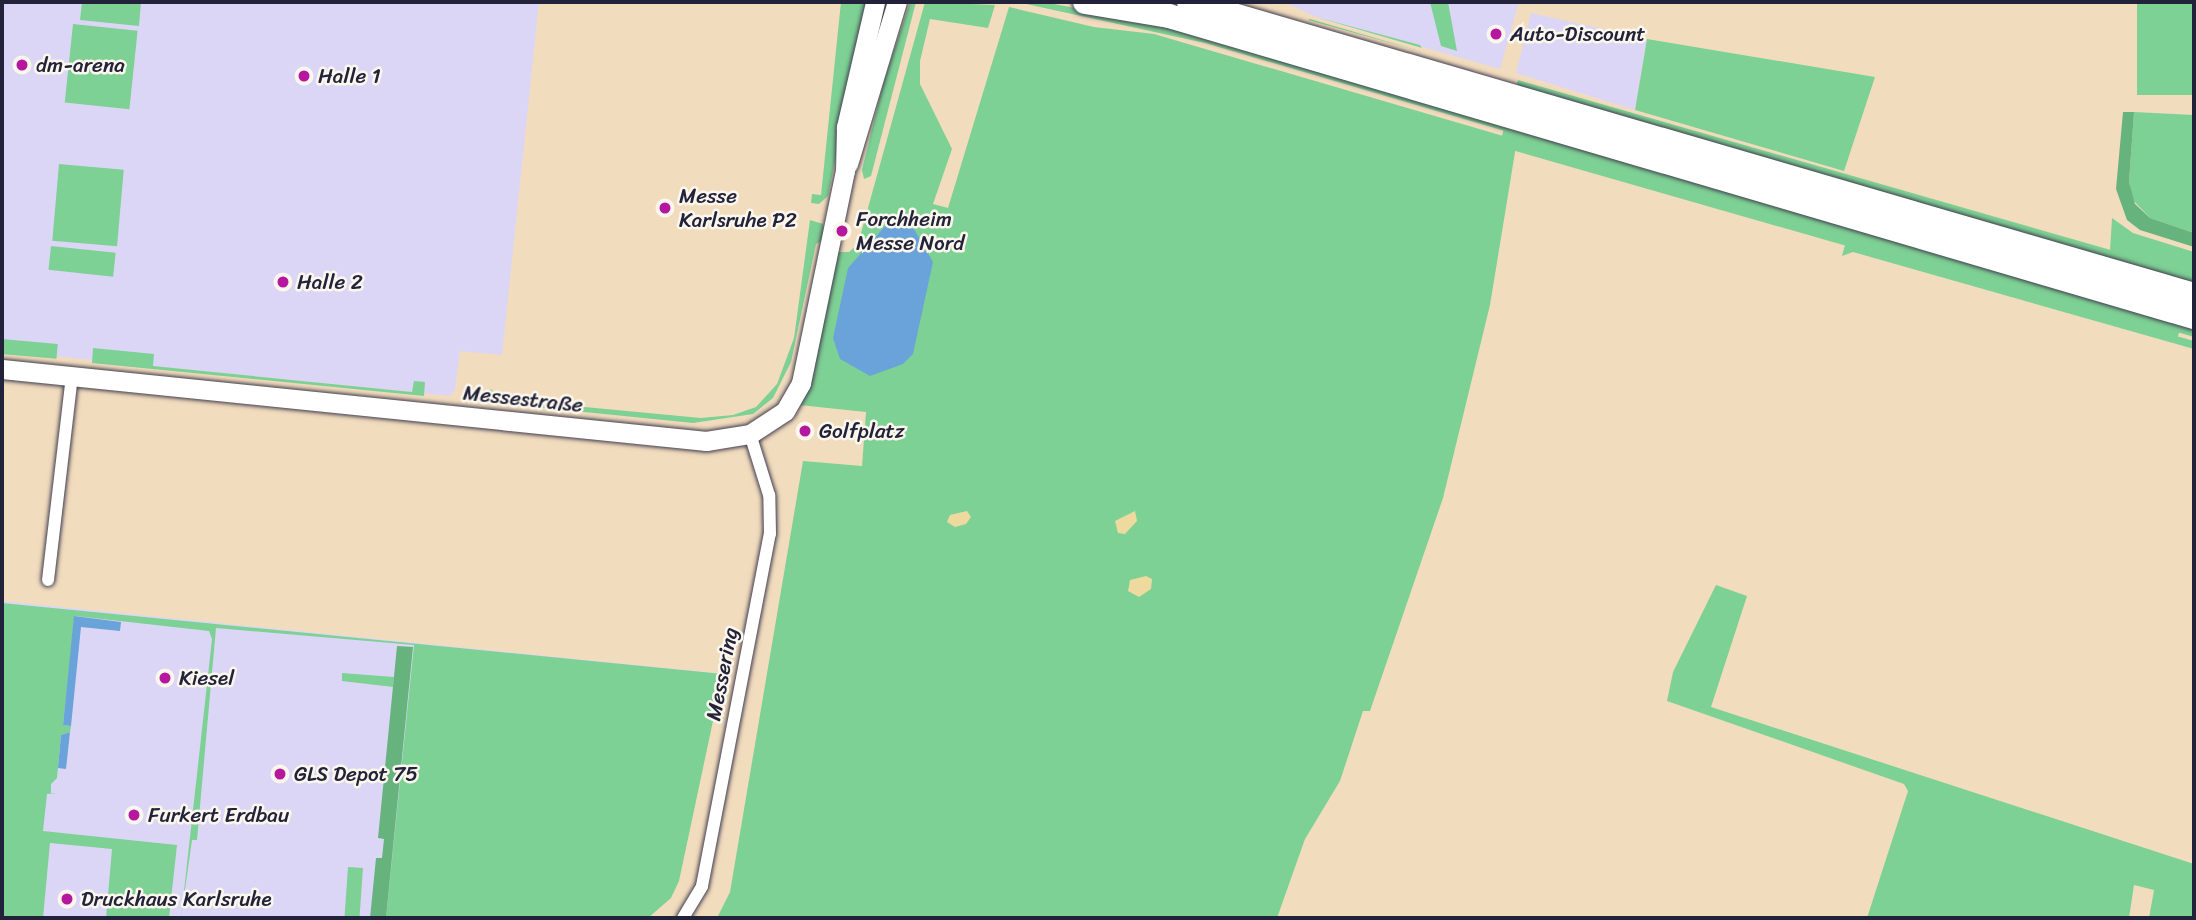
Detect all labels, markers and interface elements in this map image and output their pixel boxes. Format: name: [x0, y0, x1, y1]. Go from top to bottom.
place label: Auto-Discount: [1510, 21, 1646, 47]
marker: Auto-Discount: [1488, 26, 1504, 42]
place label: dm-arena: [36, 52, 125, 78]
marker: dm-arena: [14, 57, 30, 73]
place label: Halle 1: [318, 63, 381, 89]
marker: Halle 1: [296, 68, 312, 84]
place label: Messe Karlsruhe P2: [679, 183, 797, 233]
marker: Messe Karlsruhe P2: [657, 200, 673, 216]
place label: Forchheim Messe Nord: [856, 206, 964, 256]
marker: Forchheim Messe Nord: [834, 223, 850, 239]
place label: Halle 2: [297, 269, 363, 295]
marker: Halle 2: [275, 274, 291, 290]
street label: Messestraße: [462, 380, 584, 418]
place label: Golfplatz: [819, 418, 905, 444]
marker: Golfplatz: [797, 423, 813, 439]
street label: Messering: [701, 625, 743, 723]
place label: Kiesel: [179, 665, 234, 691]
marker: Kiesel: [157, 670, 173, 686]
place label: GLS Depot 75: [294, 761, 418, 787]
marker: GLS Depot 75: [272, 766, 288, 782]
place label: Furkert Erdbau: [148, 802, 289, 828]
marker: Furkert Erdbau: [126, 807, 142, 823]
place label: Druckhaus Karlsruhe: [81, 886, 270, 912]
marker: Druckhaus Karlsruhe: [59, 891, 75, 907]

